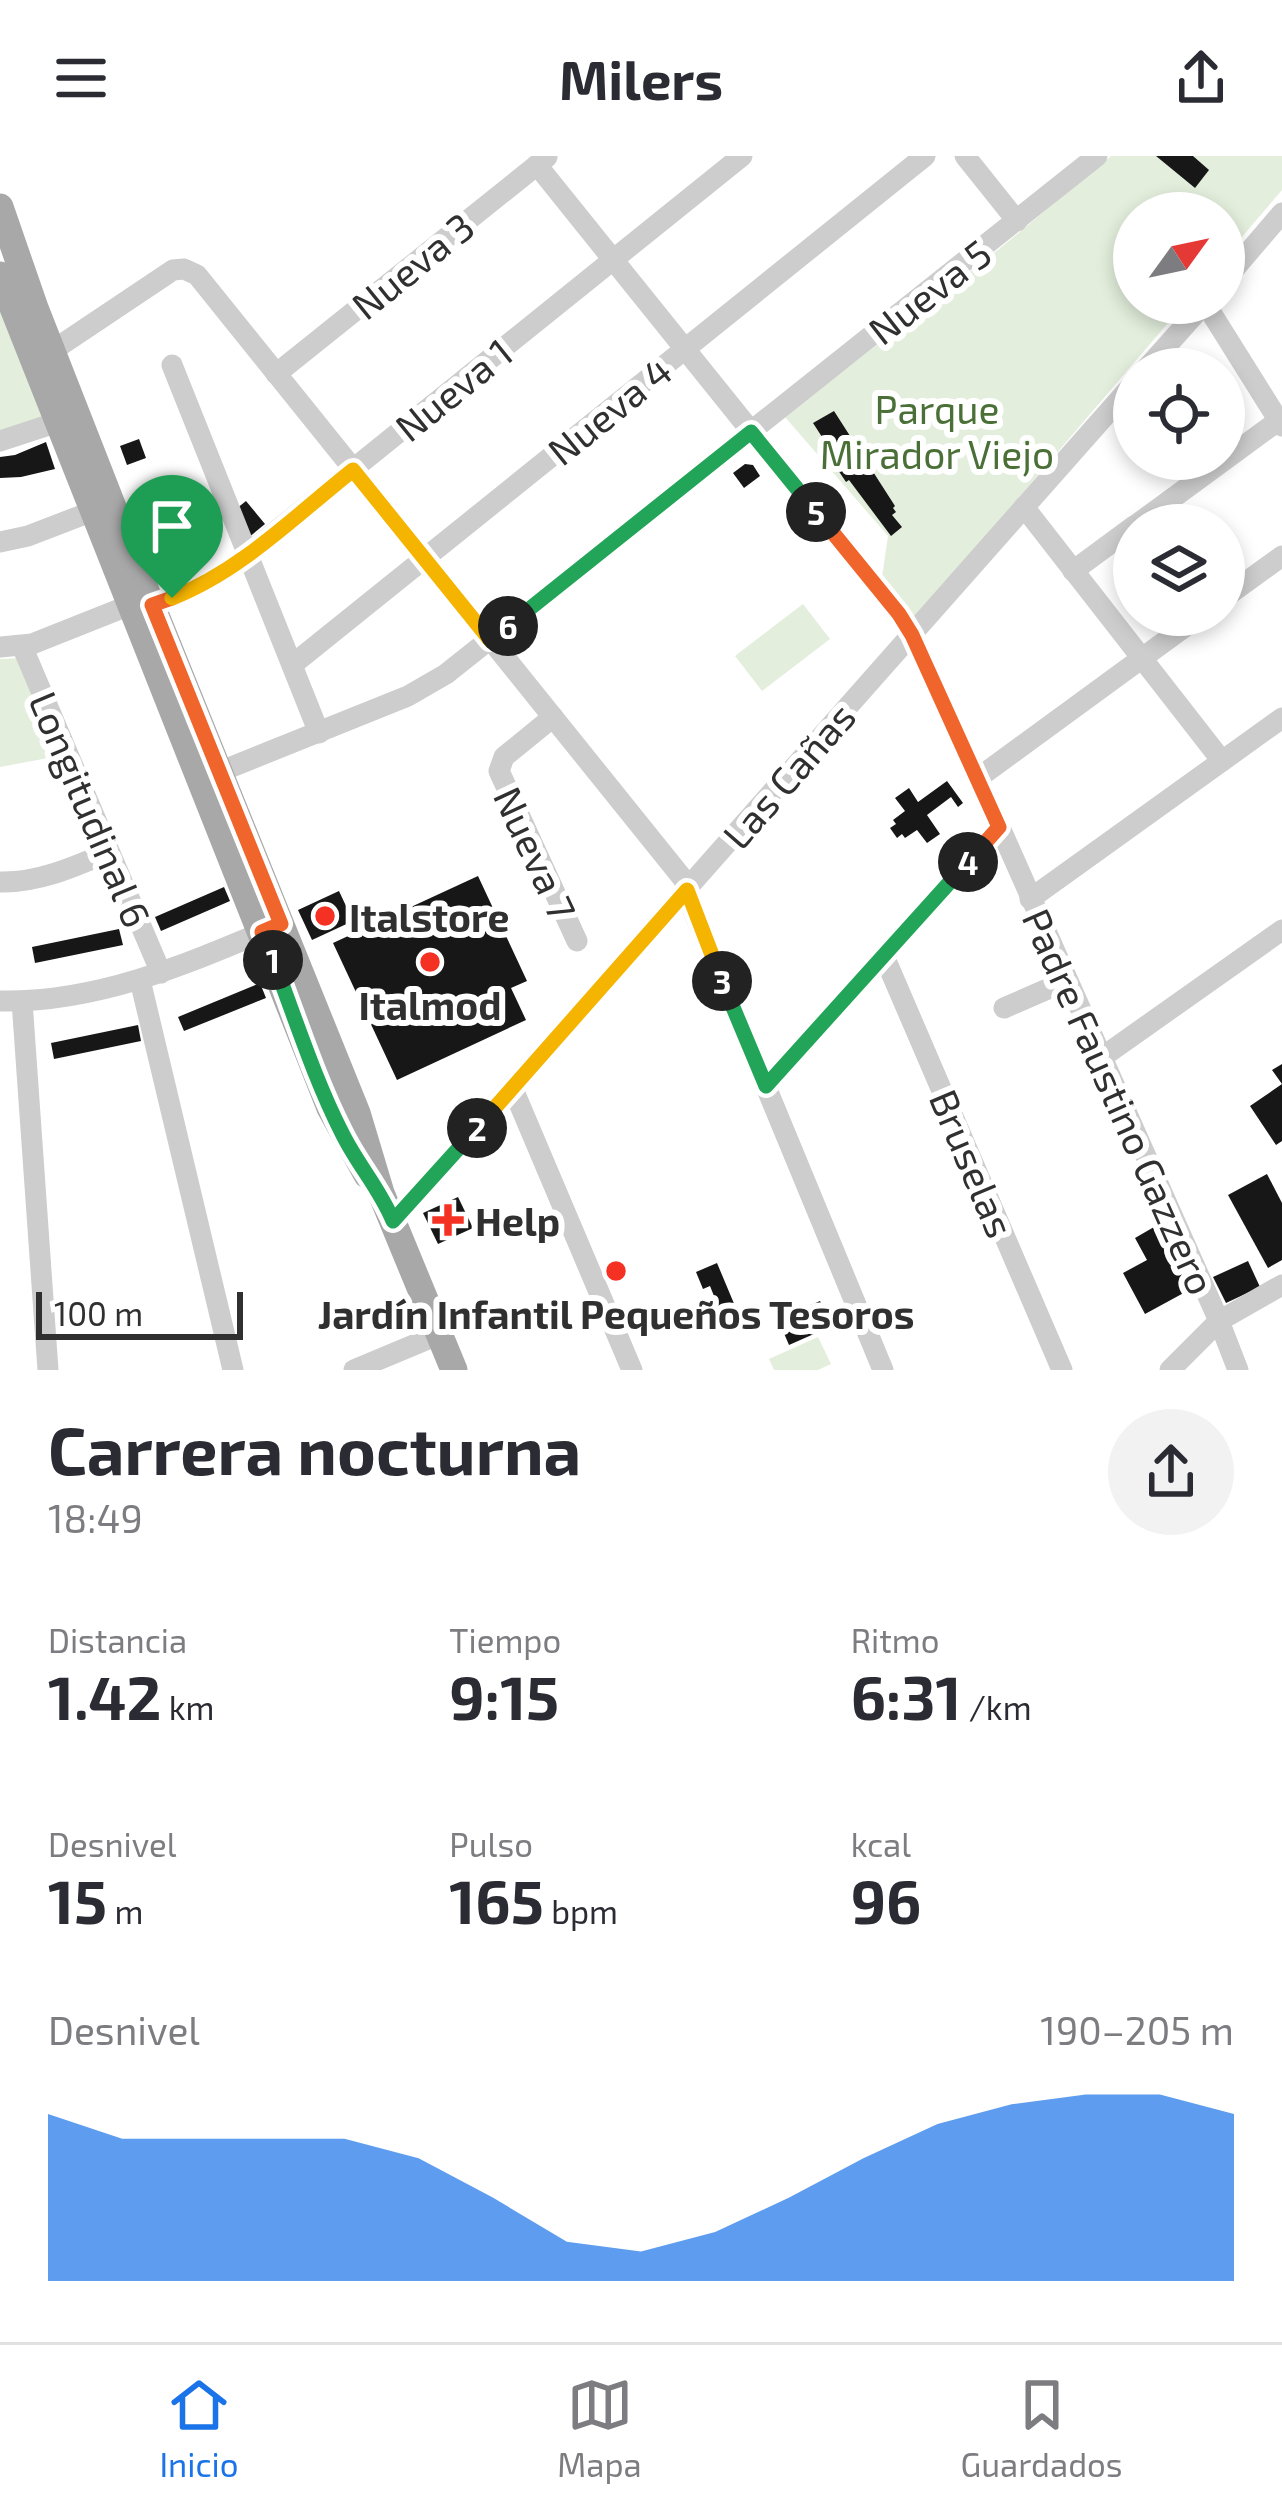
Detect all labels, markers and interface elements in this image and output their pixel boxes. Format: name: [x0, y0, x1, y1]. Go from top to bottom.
icon: menu: [48, 45, 114, 111]
icon: share: [1168, 45, 1234, 111]
text: Milers: [559, 46, 723, 111]
north arrow: [1113, 192, 1245, 324]
map controls: [1113, 192, 1245, 636]
street label: Nueva 3: [342, 202, 482, 328]
street label: Nueva 5: [859, 229, 999, 353]
street label: Nueva 1: [385, 328, 521, 450]
street label: Nueva 4: [538, 346, 680, 474]
button: locate: [1113, 348, 1245, 480]
park label: Parque Mirador Viejo: [820, 385, 1054, 477]
pin: [121, 475, 223, 598]
pin: 5: [786, 482, 846, 542]
text: 5: [807, 492, 825, 532]
icon: arrive: [139, 493, 205, 559]
button: layers: [1113, 504, 1245, 636]
pin: 6: [478, 596, 538, 656]
text: 6: [498, 606, 518, 646]
street label: Longitudinal 6: [20, 684, 162, 934]
street label: Las Cañas: [712, 693, 864, 857]
street label: Nueva 7: [485, 779, 587, 927]
pin: 4: [938, 832, 998, 892]
text: 4: [957, 842, 979, 882]
place label: Italstore: [349, 893, 509, 940]
street label: Padre Faustino Gazzero: [1014, 901, 1226, 1301]
marker: Italstore: [312, 903, 338, 929]
pin: 1: [243, 930, 303, 990]
text: 1: [266, 940, 280, 980]
marker: Italmod: [417, 949, 443, 975]
pin: 3: [692, 951, 752, 1011]
text: 3: [713, 961, 731, 1001]
place label: Italmod: [358, 981, 502, 1028]
street label: Bruselas: [921, 1082, 1025, 1244]
pin: 2: [447, 1098, 507, 1158]
text: 2: [467, 1108, 487, 1148]
place label: Help: [475, 1197, 560, 1244]
marker: Help: [432, 1204, 464, 1236]
marker: Jardín Infantil Pequeños Tesoros: [603, 1258, 629, 1284]
scale bar: [36, 1286, 243, 1339]
place label: Jardín Infantil Pequeños Tesoros: [318, 1290, 914, 1337]
text: 100 m: [54, 1293, 143, 1333]
text: Carrera nocturna: [48, 1409, 581, 1488]
button: share: [1108, 1409, 1234, 1535]
text: 18:49: [48, 1494, 143, 1541]
text: Distancia: [48, 1620, 187, 1660]
text: Tiempo: [449, 1620, 561, 1660]
text: Ritmo: [851, 1620, 939, 1660]
text: 1.42: [48, 1660, 161, 1732]
text: 9:15: [449, 1660, 559, 1732]
text: 6:31: [851, 1660, 961, 1732]
text: km: [161, 1687, 214, 1727]
text: /km: [961, 1687, 1032, 1727]
text: Desnivel: [48, 1824, 177, 1864]
text: Pulso: [449, 1824, 533, 1864]
text: kcal: [851, 1824, 911, 1864]
text: 15: [48, 1864, 107, 1936]
text: 165: [449, 1864, 544, 1936]
text: 96: [851, 1864, 921, 1936]
text: m: [107, 1891, 143, 1931]
text: bpm: [544, 1891, 618, 1931]
text: Desnivel: [48, 2006, 200, 2053]
text: 190–205 m: [1040, 2006, 1234, 2053]
tab: Inicio: [159, 2372, 239, 2484]
tab: Mapa: [557, 2372, 642, 2484]
tab: Guardados: [961, 2372, 1123, 2484]

